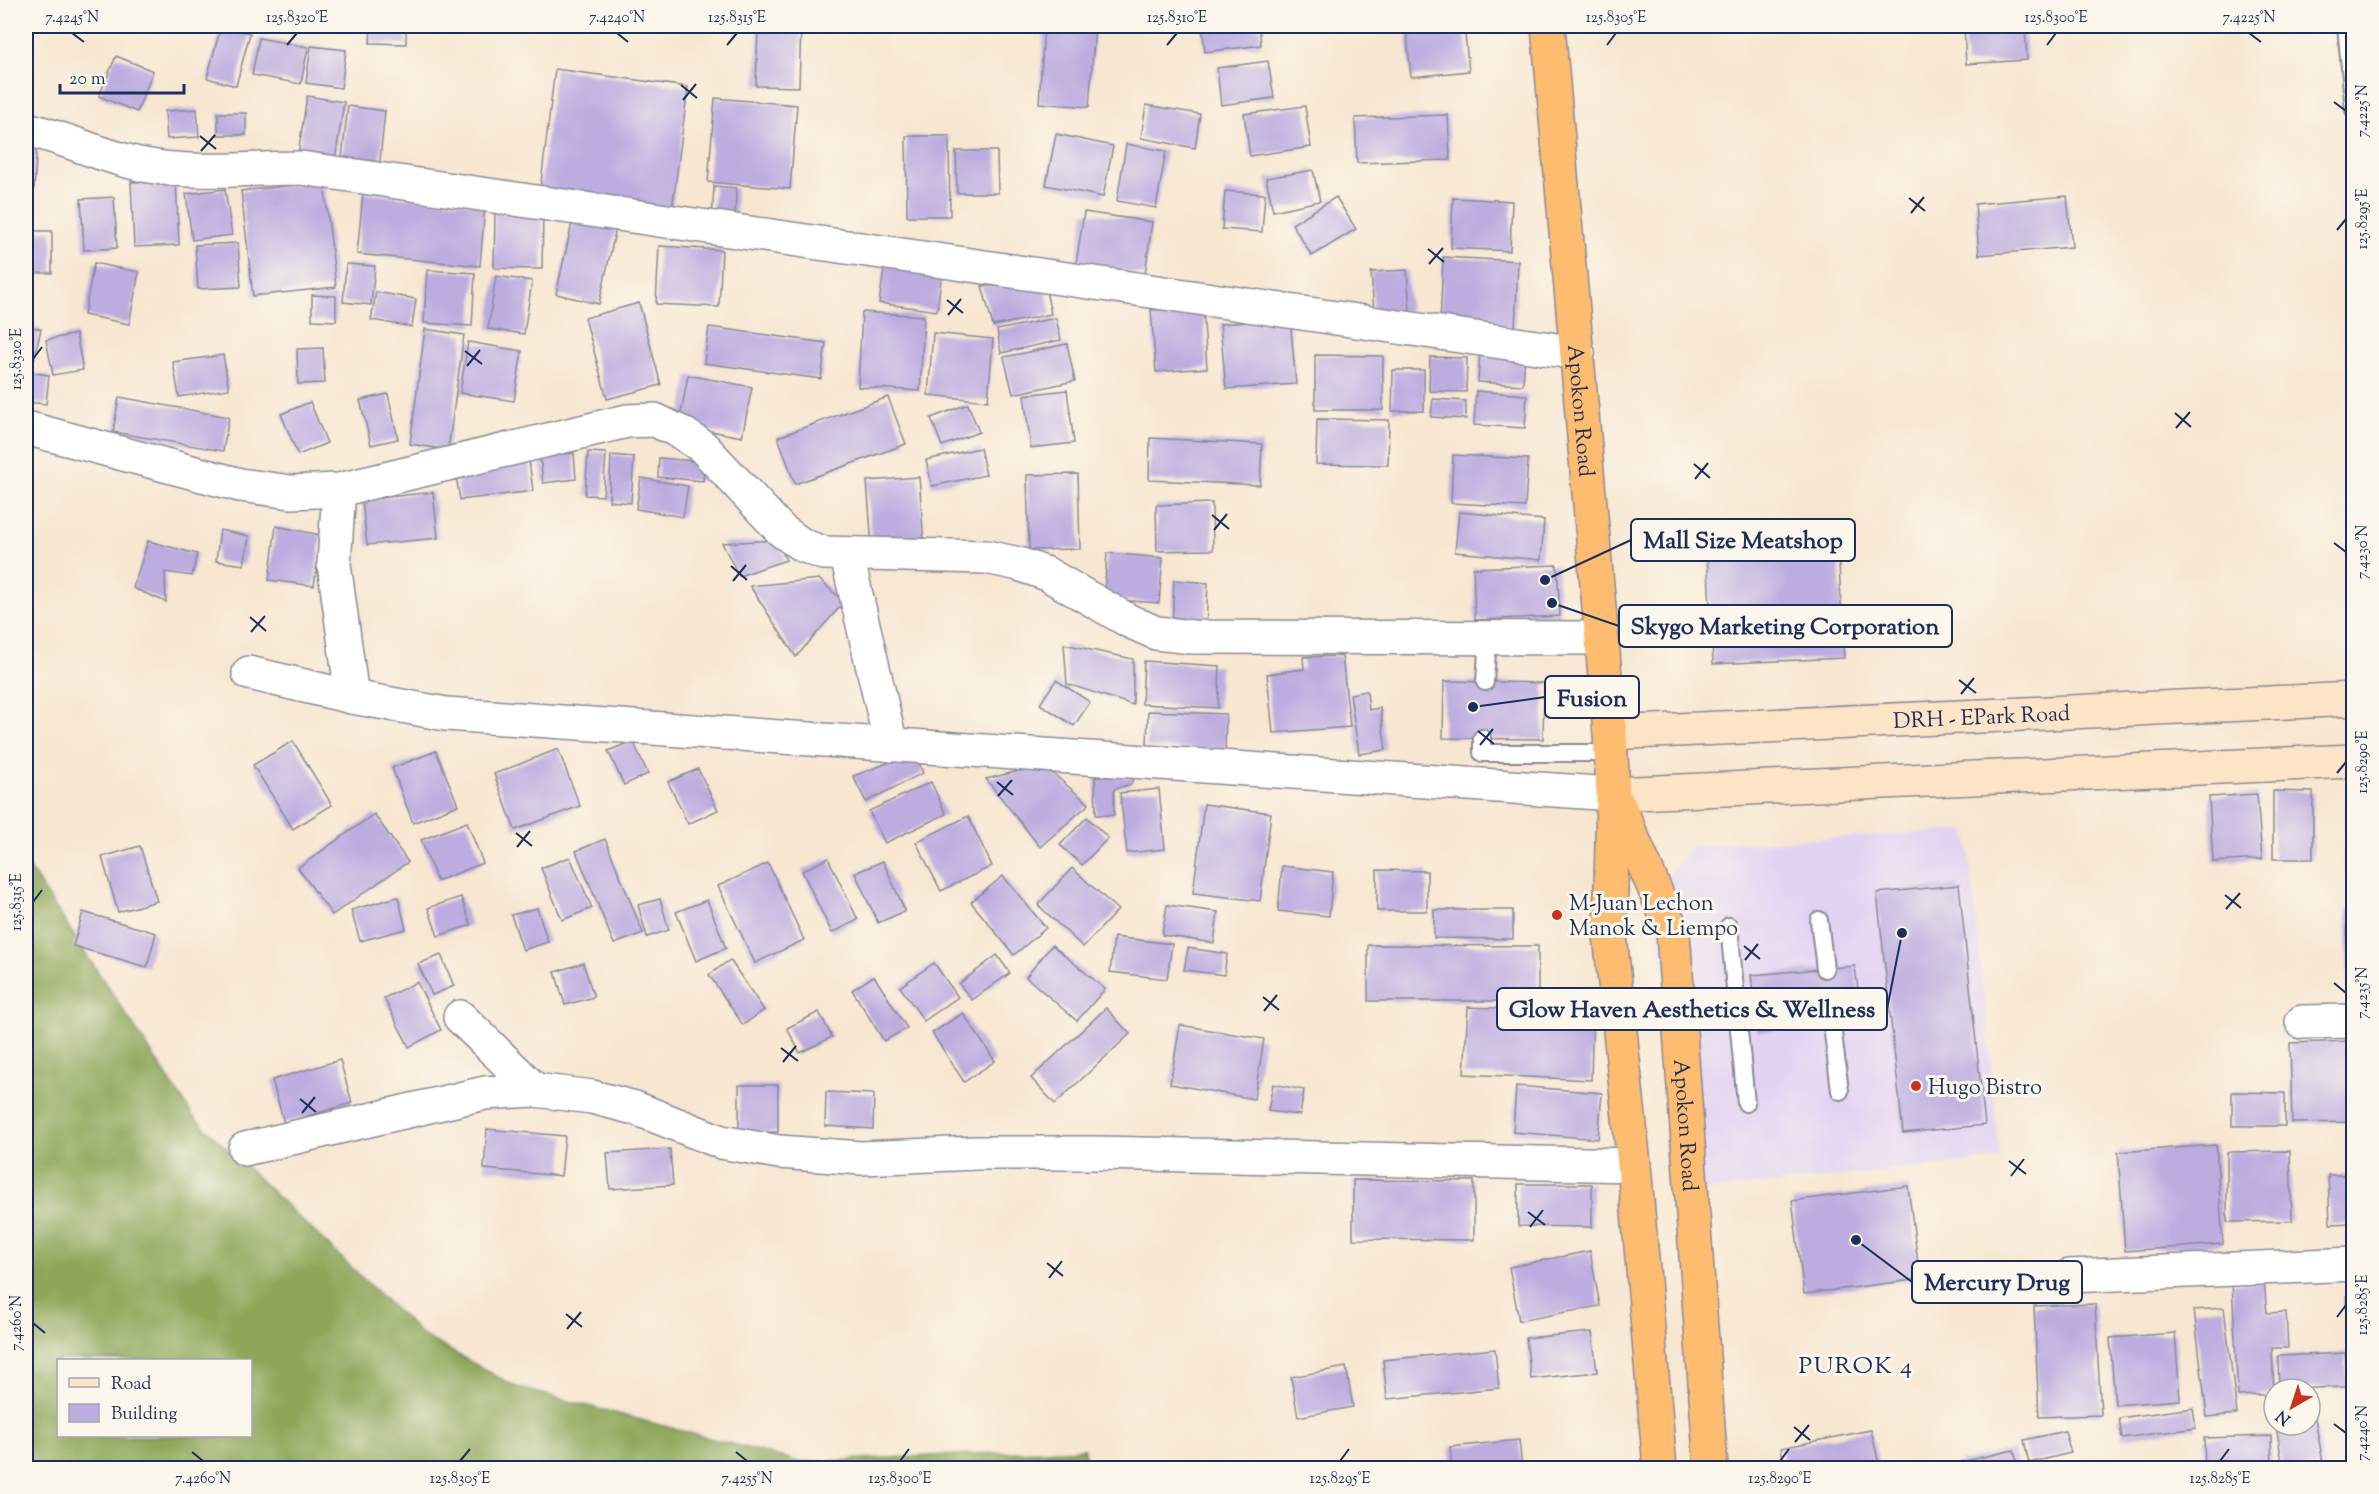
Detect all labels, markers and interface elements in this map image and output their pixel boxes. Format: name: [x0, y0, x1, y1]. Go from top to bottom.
text: 7.4245°N: [45, 8, 99, 29]
text: 125.8320°E: [266, 8, 328, 29]
text: 7.4240°N: [589, 8, 645, 29]
text: 125.8315°E: [708, 8, 766, 29]
text: 125.8310°E: [1147, 8, 1207, 29]
text: 125.8305°E: [1586, 8, 1646, 29]
text: 125.8300°E: [2025, 8, 2087, 29]
text: 7.4225°N: [2222, 8, 2276, 29]
scale bar: [60, 57, 184, 95]
text: 20 m: [69, 67, 106, 93]
text: 7.4225°N: [2353, 84, 2374, 138]
text: 125.8295°E: [2353, 189, 2374, 249]
text: 125.8320°E: [7, 328, 28, 390]
street label: Apokon Road: [1557, 343, 1600, 478]
callout: Mall Size Meatshop: [1631, 519, 1855, 561]
text: Mall Size Meatshop: [1643, 525, 1843, 559]
text: 7.4230°N: [2353, 525, 2374, 579]
callout: Skygo Marketing Corporation: [1619, 605, 1952, 647]
text: Skygo Marketing Corporation: [1631, 611, 1940, 645]
callout: Fusion: [1545, 676, 1639, 718]
text: Fusion: [1557, 683, 1628, 717]
street label: DRH - EPark Road: [1893, 699, 2071, 739]
text: 125.8290°E: [2353, 730, 2374, 794]
text: 125.8315°E: [7, 873, 28, 931]
place label: M-Juan Lechon Manok & Liempo: [1569, 889, 1738, 946]
marker: M-Juan Lechon Manok & Liempo: [1550, 908, 1564, 922]
text: 7.4235°N: [2353, 967, 2374, 1019]
callout: Glow Haven Aesthetics & Wellness: [1497, 988, 1887, 1030]
text: Glow Haven Aesthetics & Wellness: [1509, 994, 1875, 1028]
street label: Apokon Road: [1663, 1058, 1704, 1193]
place label: Hugo Bistro: [1928, 1073, 2042, 1105]
marker: Hugo Bistro: [1909, 1079, 1923, 1093]
callout: Mercury Drug: [1912, 1261, 2082, 1303]
text: Mercury Drug: [1924, 1267, 2070, 1301]
text: 125.8285°E: [2353, 1275, 2374, 1335]
text: 7.4260°N: [7, 1295, 28, 1351]
district label: PUROK 4: [1798, 1350, 1914, 1384]
legend: [57, 1359, 252, 1437]
text: Road: [111, 1372, 151, 1398]
north arrow: [2262, 1377, 2322, 1437]
text: Building: [111, 1402, 177, 1428]
text: N: [2272, 1404, 2296, 1430]
text: 7.4240°N: [2353, 1405, 2374, 1461]
text: 7.4260°N: [175, 1469, 231, 1490]
text: 125.8305°E: [430, 1469, 490, 1490]
text: 7.4255°N: [721, 1469, 773, 1490]
text: 125.8300°E: [869, 1469, 931, 1490]
text: 125.8295°E: [1310, 1469, 1370, 1490]
text: 125.8290°E: [1748, 1469, 1812, 1490]
text: 125.8285°E: [2190, 1469, 2250, 1490]

